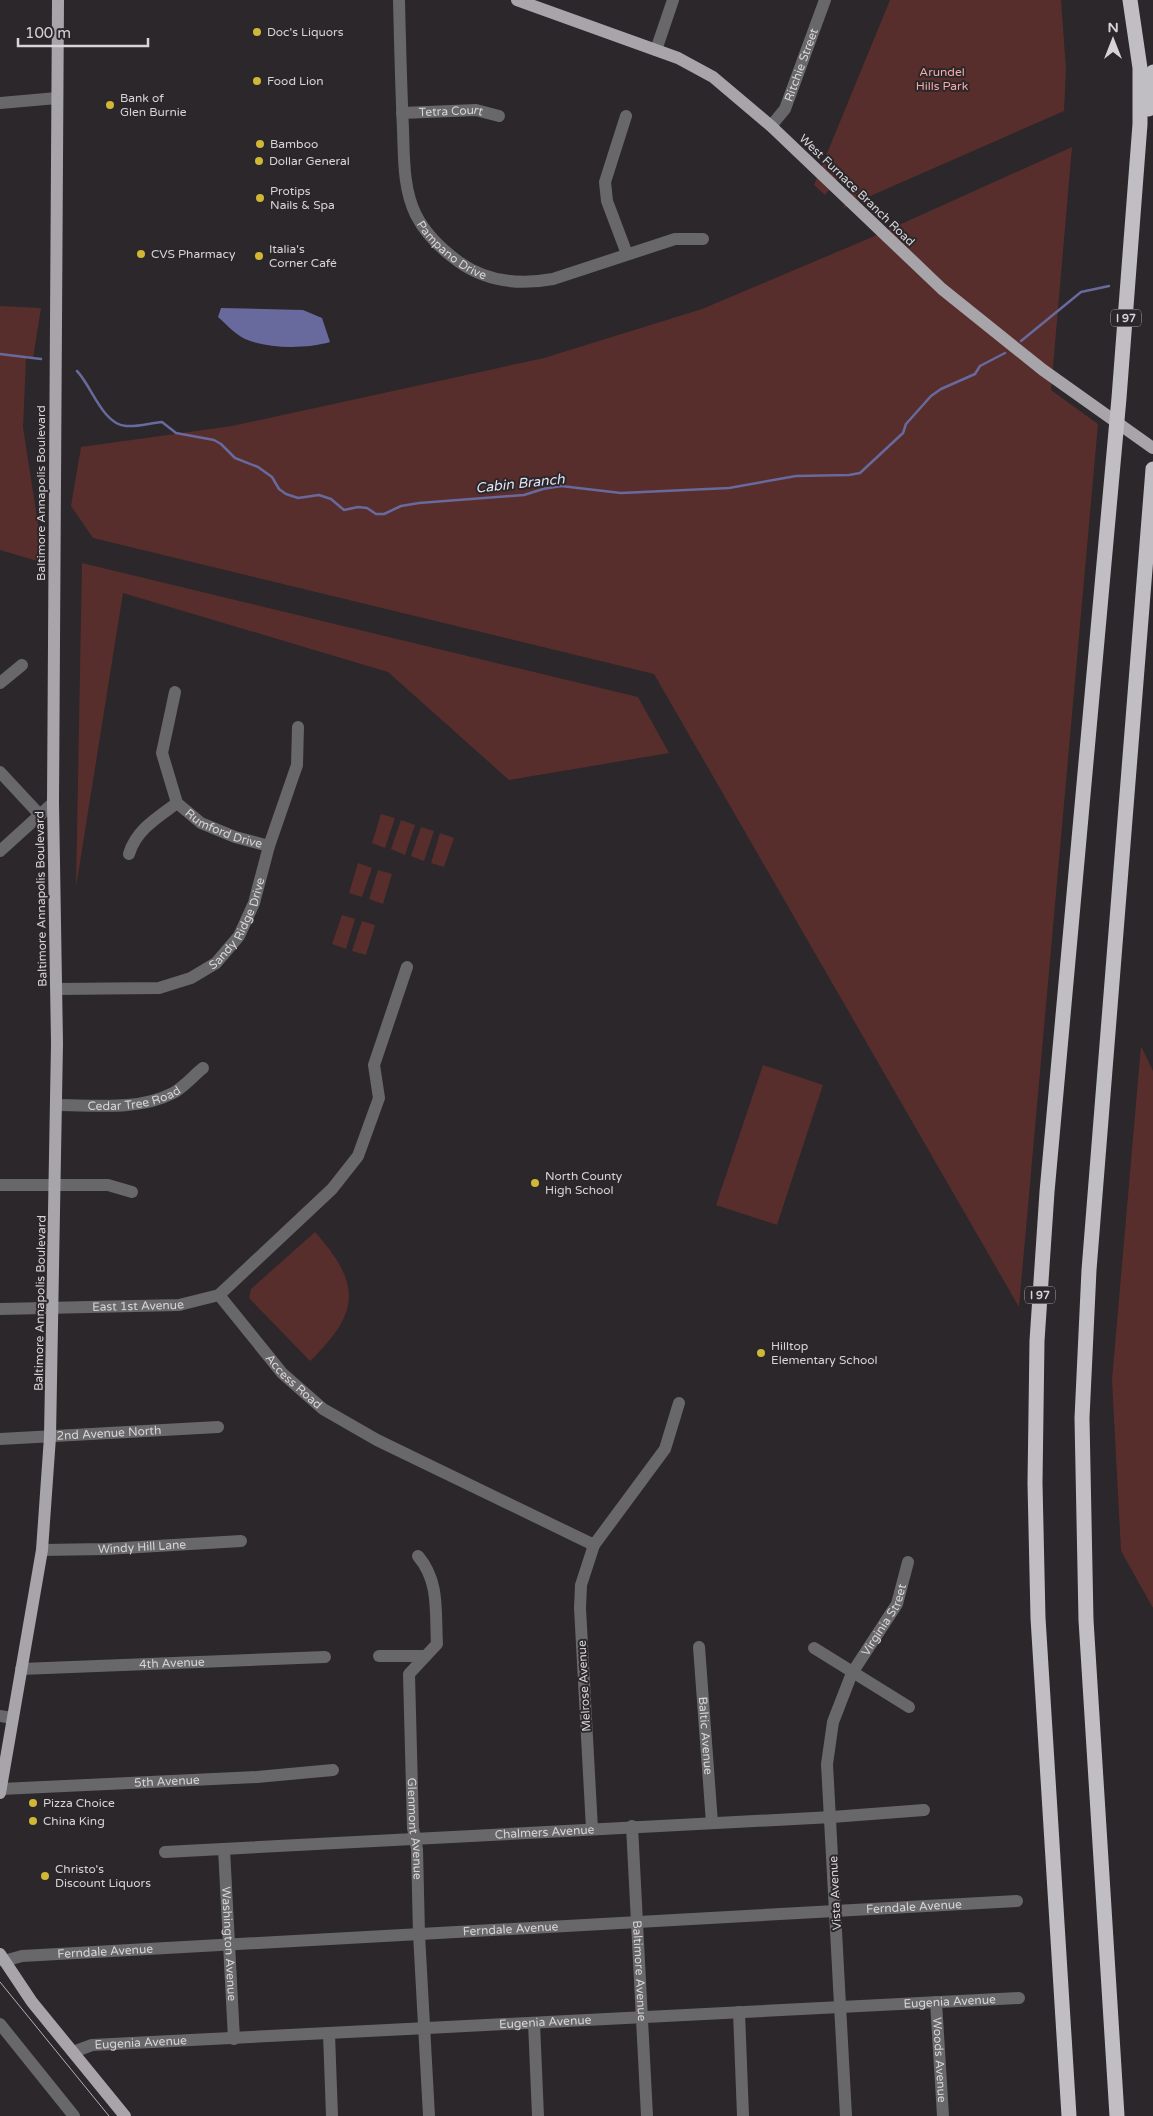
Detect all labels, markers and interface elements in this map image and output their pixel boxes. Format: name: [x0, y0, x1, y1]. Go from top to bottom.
scale bar: [18, 15, 148, 47]
north arrow: [1088, 15, 1138, 65]
text: N: [1107, 19, 1119, 36]
text: 100 m: [25, 24, 71, 42]
place label: Doc's Liquors: [267, 25, 344, 39]
marker: Doc's Liquors: [251, 26, 263, 38]
street label: Ritchie Street: [781, 26, 821, 103]
park label: Arundel Hills Park: [916, 65, 969, 93]
place label: Food Lion: [267, 74, 324, 88]
marker: Food Lion: [251, 75, 263, 87]
place label: Bank of Glen Burnie: [120, 91, 187, 119]
marker: Bank of Glen Burnie: [104, 99, 116, 111]
street label: Tetra Court: [419, 103, 485, 119]
street label: West Furnace Branch Road: [796, 131, 918, 249]
place label: Bamboo: [270, 137, 318, 151]
marker: Bamboo: [254, 138, 266, 150]
place label: Dollar General: [269, 154, 350, 168]
marker: Dollar General: [253, 155, 265, 167]
place label: Protips Nails & Spa: [270, 184, 335, 212]
marker: Protips Nails & Spa: [254, 192, 266, 204]
street label: Pampano Drive: [414, 218, 489, 283]
place label: Italia's Corner Café: [269, 242, 337, 270]
place label: CVS Pharmacy: [151, 247, 236, 261]
marker: CVS Pharmacy: [135, 248, 147, 260]
marker: Italia's Corner Café: [253, 250, 265, 262]
road number: I 97: [1111, 310, 1141, 326]
street label: Baltimore Annapolis Boulevard: [34, 405, 48, 581]
water label: Cabin Branch: [475, 470, 566, 497]
street label: Rumford Drive: [182, 806, 264, 851]
street label: Baltimore Annapolis Boulevard: [32, 811, 50, 987]
street label: Sandy Ridge Drive: [206, 876, 267, 973]
street label: Cedar Tree Road: [87, 1083, 183, 1113]
place label: North County High School: [545, 1169, 623, 1197]
marker: North County High School: [529, 1177, 541, 1189]
street label: Baltimore Annapolis Boulevard: [31, 1215, 49, 1391]
road number: I 97: [1025, 1286, 1055, 1304]
street label: East 1st Avenue: [92, 1297, 186, 1314]
place label: Hilltop Elementary School: [771, 1339, 878, 1367]
marker: Hilltop Elementary School: [755, 1347, 767, 1359]
street label: Access Road: [263, 1351, 325, 1412]
street label: 2nd Avenue North: [56, 1423, 162, 1443]
street label: Windy Hill Lane: [98, 1537, 187, 1556]
street label: Virginia Street: [858, 1582, 909, 1658]
street label: Melrose Avenue: [575, 1640, 593, 1732]
street label: 4th Avenue: [139, 1655, 205, 1671]
street label: Baltic Avenue: [696, 1696, 715, 1775]
street label: 5th Avenue: [134, 1773, 200, 1790]
street label: Glenmont Avenue: [405, 1778, 425, 1880]
place label: Pizza Choice: [43, 1796, 115, 1810]
marker: Pizza Choice: [27, 1797, 39, 1809]
place label: China King: [43, 1814, 105, 1828]
marker: China King: [27, 1815, 39, 1827]
street label: Chalmers Avenue: [494, 1822, 595, 1842]
street label: Vista Avenue: [826, 1855, 844, 1930]
place label: Christo's Discount Liquors: [55, 1862, 151, 1890]
marker: Christo's Discount Liquors: [39, 1870, 51, 1882]
street label: Washington Avenue: [219, 1886, 239, 2002]
street label: Ferndale Avenue: [866, 1897, 962, 1916]
street label: Ferndale Avenue: [462, 1919, 559, 1939]
street label: Baltimore Avenue: [630, 1920, 649, 2022]
street label: Ferndale Avenue: [57, 1942, 154, 1961]
street label: Eugenia Avenue: [903, 1992, 996, 2011]
street label: Eugenia Avenue: [499, 2013, 592, 2031]
street label: Woods Avenue: [930, 2017, 949, 2103]
street label: Eugenia Avenue: [94, 2033, 187, 2052]

